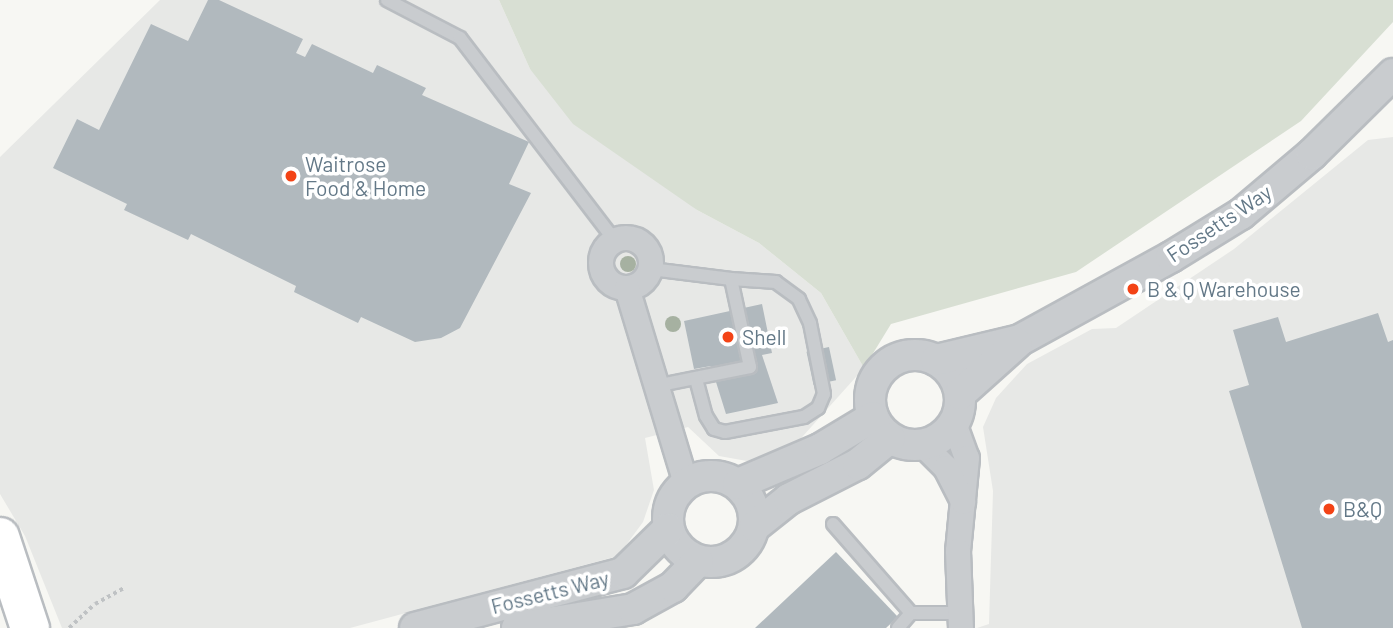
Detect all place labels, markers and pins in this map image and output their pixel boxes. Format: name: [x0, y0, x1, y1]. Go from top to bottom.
place label: Waitrose Food & Home: [305, 151, 426, 201]
marker: Waitrose Food & Home: [283, 168, 299, 184]
place label: B & Q Warehouse: [1147, 276, 1301, 302]
marker: B & Q Warehouse: [1125, 281, 1141, 297]
place label: Shell: [742, 324, 786, 350]
marker: Shell: [720, 329, 736, 345]
place label: B&Q: [1343, 496, 1382, 522]
marker: B&Q: [1321, 501, 1337, 517]

